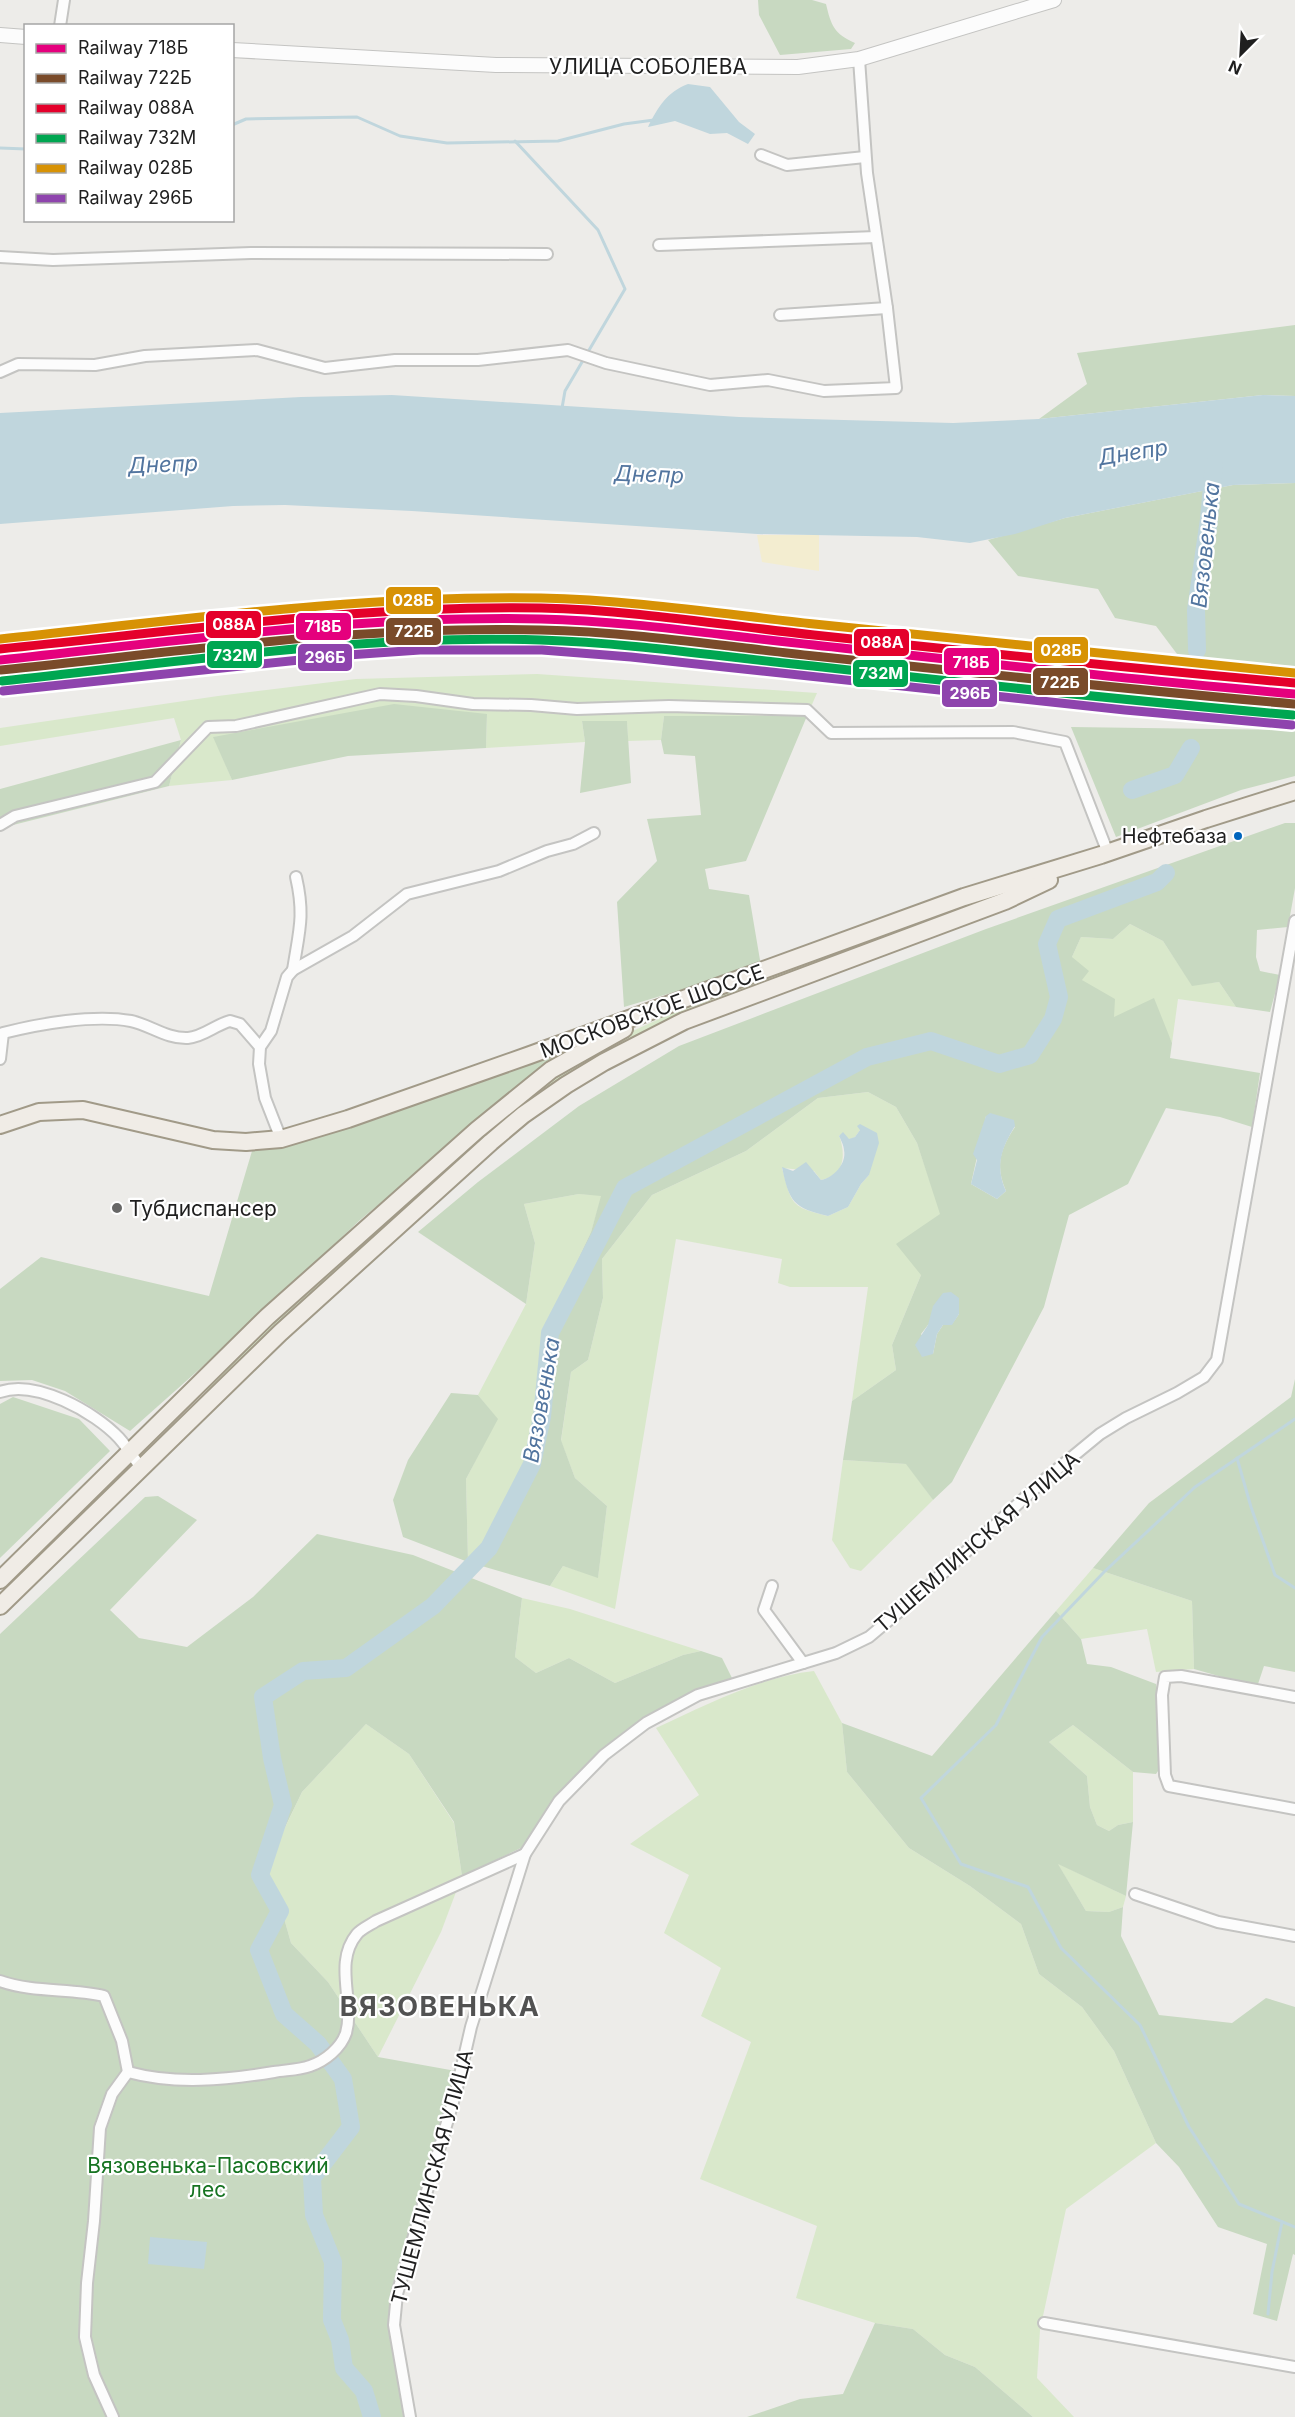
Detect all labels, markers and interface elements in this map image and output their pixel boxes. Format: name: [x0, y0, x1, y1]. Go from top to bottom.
legend: [24, 24, 234, 222]
north arrow: [1211, 24, 1271, 84]
text: Railway 718Б: [78, 37, 188, 58]
street label: УЛИЦА СОБОЛЕВА: [549, 54, 747, 79]
text: N: [1225, 56, 1245, 79]
text: Railway 722Б: [78, 67, 192, 88]
text: Railway 088А: [78, 97, 194, 118]
text: Railway 732М: [78, 127, 196, 148]
text: Railway 028Б: [78, 157, 193, 178]
text: Railway 296Б: [78, 187, 193, 208]
water label: Днепр: [1095, 434, 1170, 470]
water label: Днепр: [126, 450, 199, 478]
water label: Днепр: [612, 460, 685, 488]
water label: Вязовенька: [1185, 481, 1225, 609]
line badge: 028Б: [385, 586, 442, 615]
text: 028Б: [392, 590, 434, 610]
line badge: 088А: [205, 610, 262, 639]
line badge: 718Б: [295, 612, 352, 641]
text: 088А: [212, 614, 256, 634]
text: 718Б: [305, 616, 341, 636]
line badge: 722Б: [385, 617, 442, 646]
text: 722Б: [394, 621, 434, 641]
line badge: 088А: [853, 628, 910, 657]
text: 088А: [860, 632, 904, 652]
line badge: 028Б: [1033, 636, 1089, 664]
line badge: 732М: [206, 640, 263, 669]
text: 028Б: [1040, 640, 1082, 660]
line badge: 296Б: [297, 643, 353, 672]
text: 732М: [213, 645, 257, 665]
text: 296Б: [304, 647, 346, 667]
line badge: 718Б: [943, 647, 1000, 676]
text: 718Б: [953, 652, 989, 672]
line badge: 732М: [852, 659, 909, 688]
text: 732М: [859, 663, 903, 683]
line badge: 722Б: [1032, 667, 1089, 696]
text: 722Б: [1040, 672, 1080, 692]
line badge: 296Б: [941, 679, 998, 708]
text: 296Б: [949, 683, 991, 703]
place label: Нефтебаза: [1122, 824, 1227, 848]
marker: Нефтебаза: [1232, 830, 1244, 842]
street label: МОСКОВСКОЕ ШОССЕ: [537, 959, 767, 1063]
place label: Тубдиспансер: [129, 1196, 277, 1221]
marker: Тубдиспансер: [110, 1201, 124, 1215]
water label: Вязовенька: [517, 1335, 565, 1465]
street label: ТУШЕМЛИНСКАЯ УЛИЦА: [869, 1446, 1085, 1638]
district label: ВЯЗОВЕНЬКА: [340, 1990, 540, 2023]
street label: ТУШЕМЛИНСКАЯ УЛИЦА: [386, 2047, 478, 2307]
park label: Вязовенька-Пасовский лес: [87, 2153, 329, 2202]

